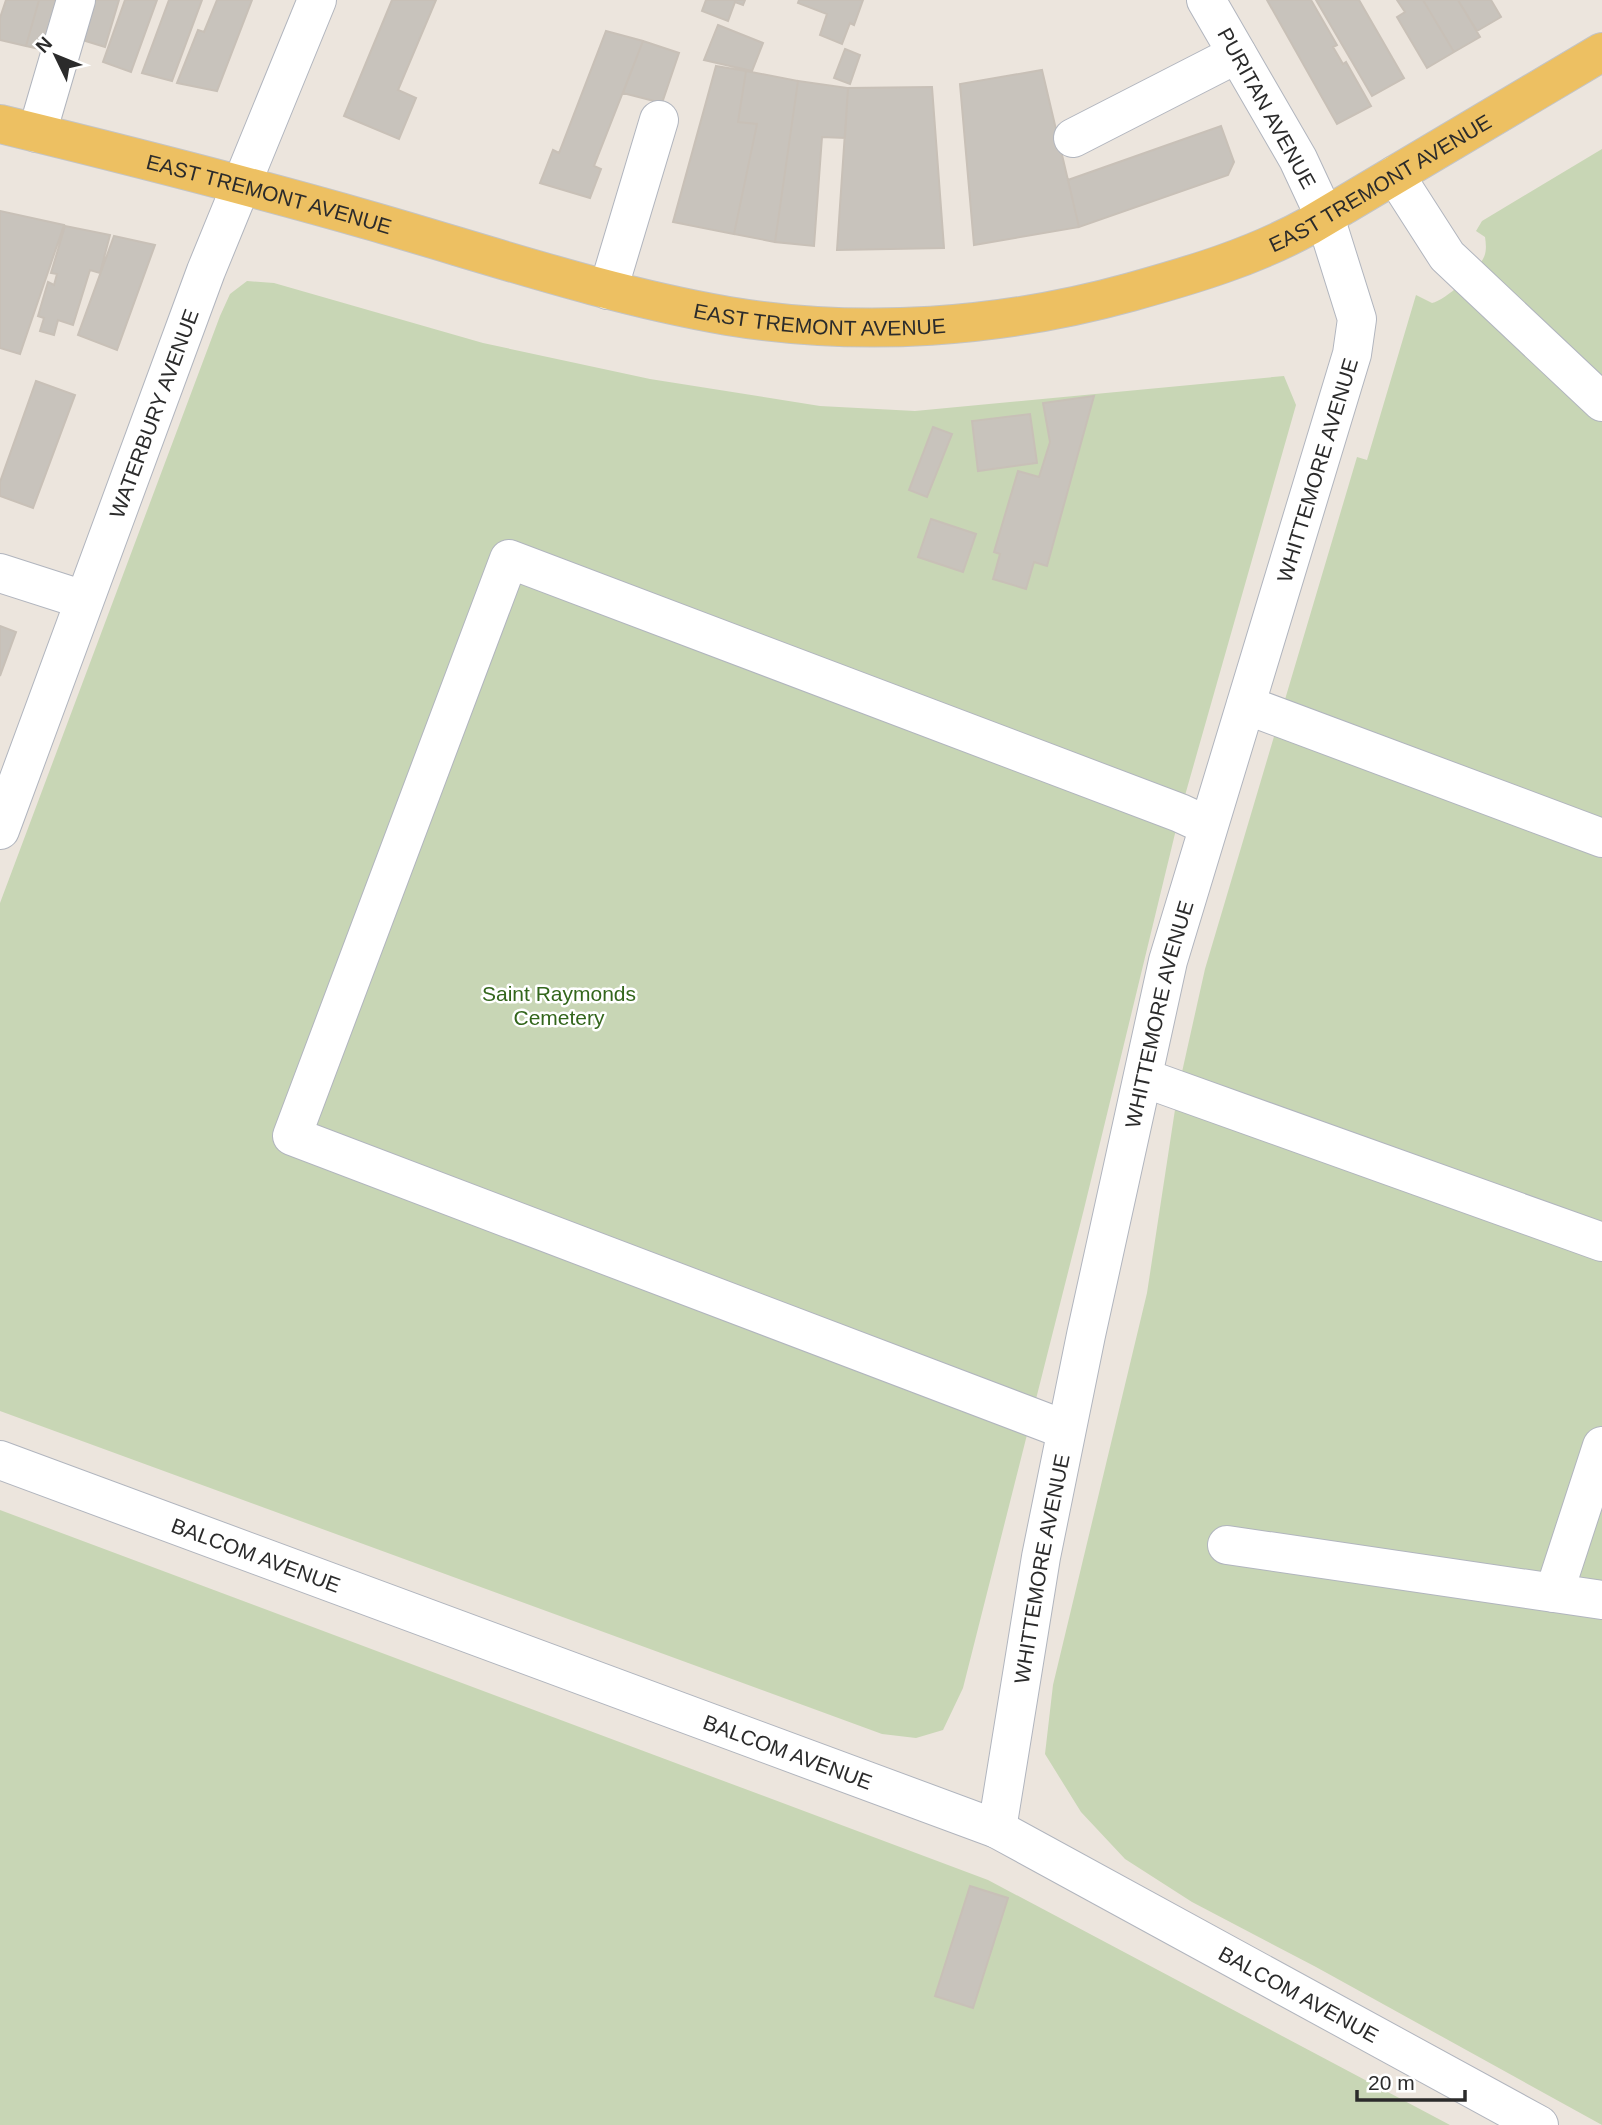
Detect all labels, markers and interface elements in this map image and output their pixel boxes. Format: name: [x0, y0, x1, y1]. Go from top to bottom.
north arrow: [21, 21, 91, 91]
street label: PURITAN AVENUE: [1213, 24, 1321, 192]
text: N: [32, 33, 56, 57]
street label: EAST TREMONT AVENUE: [1265, 109, 1495, 256]
street label: EAST TREMONT AVENUE: [144, 149, 394, 238]
street label: EAST TREMONT AVENUE: [692, 298, 946, 339]
street label: WATERBURY AVENUE: [105, 306, 202, 521]
street label: WHITTEMORE AVENUE: [1272, 355, 1362, 585]
street label: WHITTEMORE AVENUE: [1120, 898, 1197, 1130]
park label: Saint Raymonds Cemetery: [482, 982, 636, 1029]
street label: WHITTEMORE AVENUE: [1009, 1452, 1073, 1685]
street label: BALCOM AVENUE: [168, 1513, 344, 1596]
street label: BALCOM AVENUE: [700, 1710, 875, 1793]
street label: BALCOM AVENUE: [1215, 1941, 1383, 2047]
scale bar: [1357, 2058, 1466, 2102]
text: 20 m: [1368, 2071, 1415, 2094]

